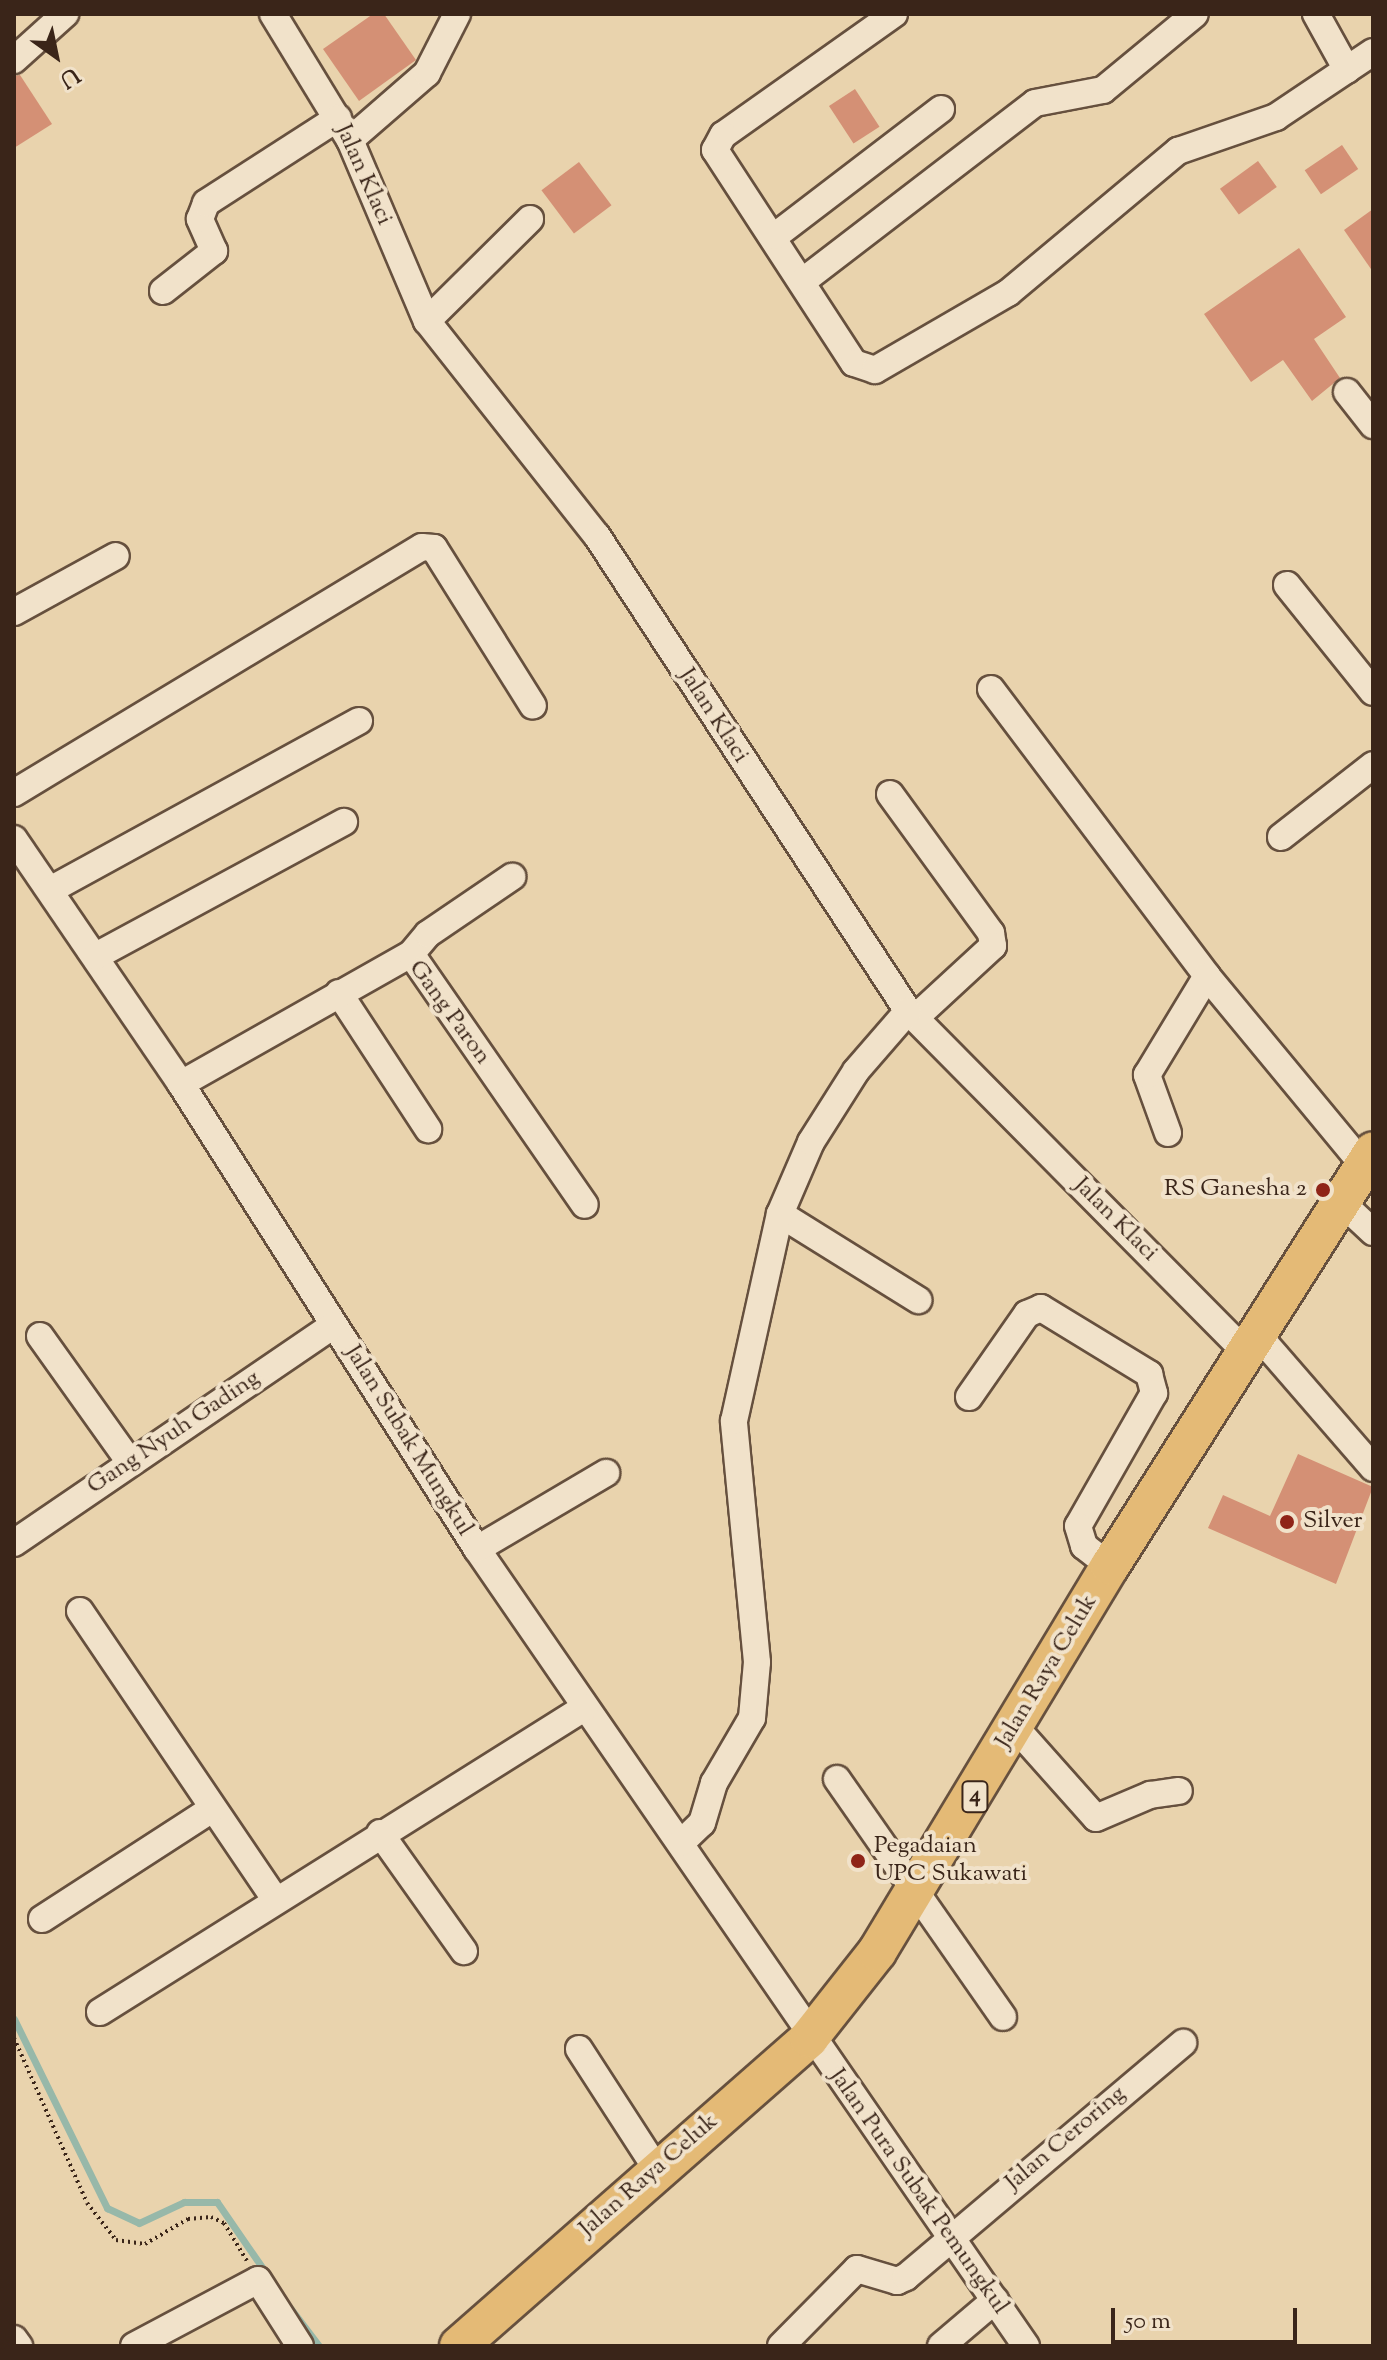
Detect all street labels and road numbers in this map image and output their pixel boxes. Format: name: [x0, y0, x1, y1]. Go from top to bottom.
street label: Jalan Klaci: [328, 120, 398, 230]
street label: Jalan Klaci: [672, 663, 754, 769]
street label: Gang Paron: [402, 955, 496, 1071]
street label: Jalan Klaci: [1067, 1172, 1163, 1268]
street label: Jalan Subak Mungkul: [338, 1340, 478, 1542]
street label: Gang Nyuh Gading: [82, 1365, 266, 1501]
street label: Jalan Raya Celuk: [990, 1590, 1104, 1754]
road number: 4: [961, 1779, 989, 1815]
street label: Jalan Pura Subak Pemungkul: [822, 2064, 1014, 2320]
street label: Jalan Ceroring: [1000, 2080, 1132, 2198]
street label: Jalan Raya Celuk: [574, 2108, 724, 2244]

